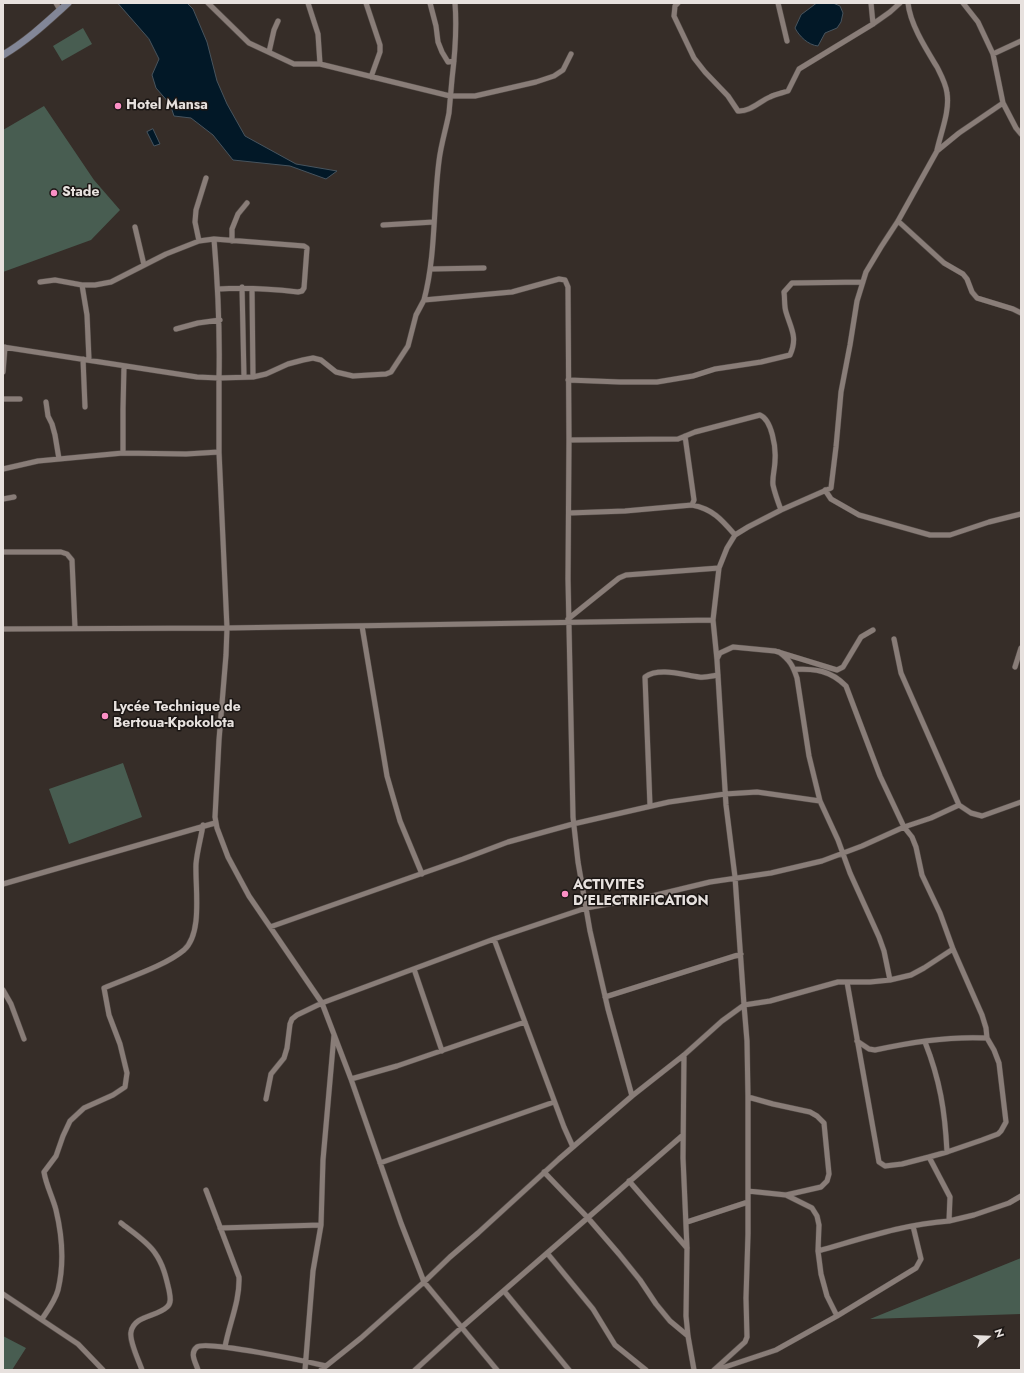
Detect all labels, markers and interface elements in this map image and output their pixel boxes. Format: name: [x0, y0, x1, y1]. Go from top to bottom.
place label: Hotel Mansa: [126, 98, 208, 114]
marker: Hotel Mansa: [113, 101, 123, 111]
place label: Stade: [62, 185, 99, 201]
marker: Stade: [49, 188, 59, 198]
place label: Lycée Technique de Bertoua-Kpokolota: [113, 700, 241, 732]
marker: Lycée Technique de Bertoua-Kpokolota: [100, 711, 110, 721]
place label: ACTIVITES D'ELECTRIFICATION: [573, 878, 709, 910]
marker: ACTIVITES D'ELECTRIFICATION: [560, 889, 570, 899]
north arrow: [968, 1317, 1008, 1357]
text: N: [990, 1326, 1008, 1340]

